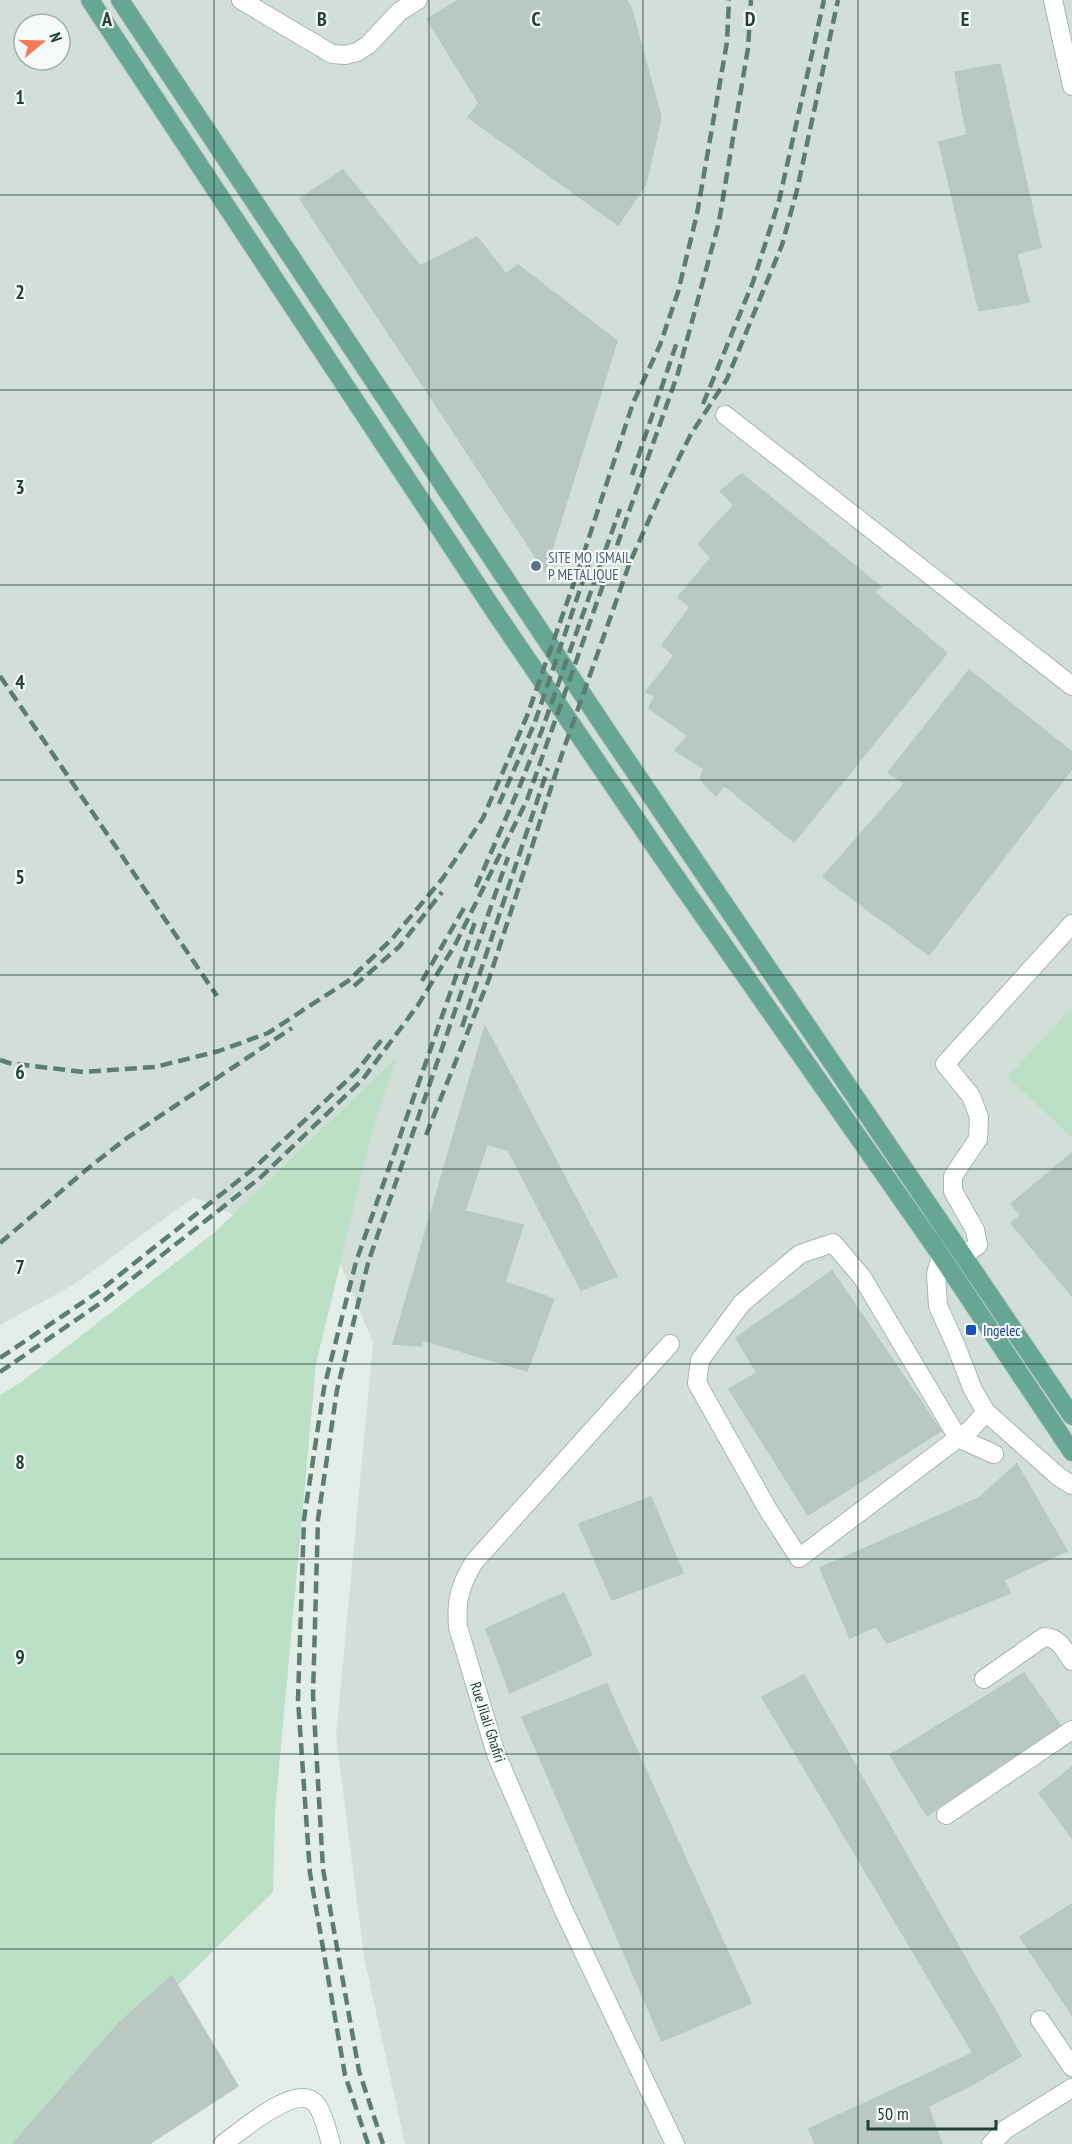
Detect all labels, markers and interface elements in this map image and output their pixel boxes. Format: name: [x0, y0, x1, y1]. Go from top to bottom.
text: A: [101, 6, 113, 32]
text: B: [317, 6, 327, 32]
text: C: [531, 6, 541, 32]
text: D: [745, 6, 756, 32]
text: E: [961, 6, 969, 32]
north arrow: [12, 12, 72, 72]
text: N: [45, 30, 67, 44]
text: 1: [15, 84, 25, 110]
text: 2: [15, 279, 25, 305]
text: 3: [15, 474, 25, 500]
place label: SITE MO ISMAIL P METALIQUE: [548, 548, 632, 584]
marker: SITE MO ISMAIL P METALIQUE: [529, 559, 543, 573]
text: 4: [15, 669, 25, 695]
text: 5: [15, 864, 25, 890]
text: 6: [15, 1059, 25, 1085]
text: 7: [15, 1254, 25, 1280]
place label: Ingelec: [983, 1321, 1021, 1340]
marker: Ingelec: [964, 1323, 978, 1337]
text: 8: [15, 1449, 25, 1475]
text: 9: [15, 1644, 25, 1670]
street label: Rue Jilali Ghafiri: [466, 1679, 510, 1765]
scale bar: [868, 2093, 996, 2131]
text: 50 m: [877, 2102, 909, 2125]

